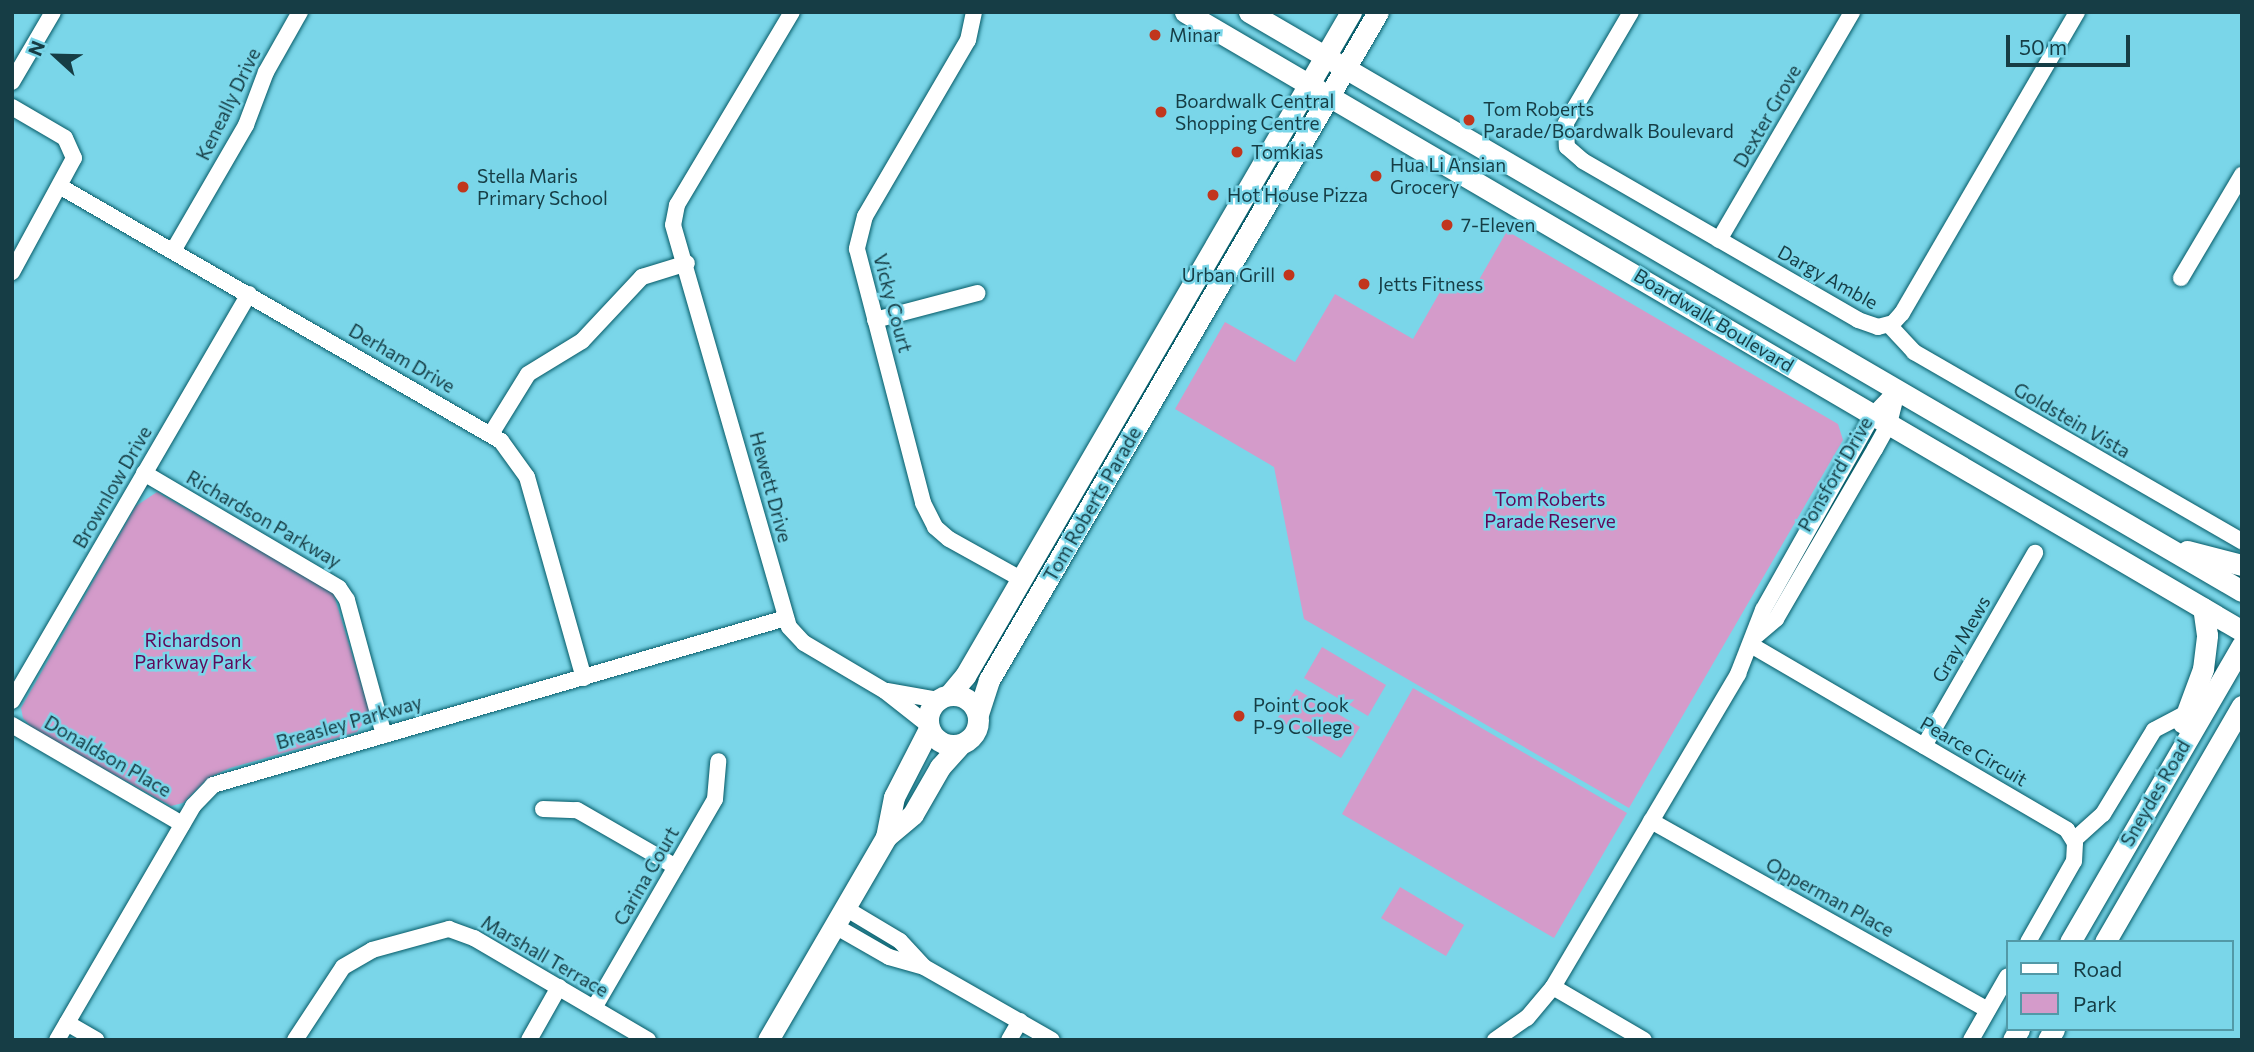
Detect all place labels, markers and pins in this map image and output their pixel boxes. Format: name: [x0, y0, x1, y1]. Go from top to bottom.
place label: Minar: [1169, 24, 1220, 46]
marker: Minar: [1147, 27, 1163, 43]
place label: Boardwalk Central Shopping Centre: [1175, 90, 1334, 134]
place label: Tom Roberts Parade/Boardwalk Boulevard: [1483, 98, 1734, 142]
marker: Boardwalk Central Shopping Centre: [1153, 104, 1169, 120]
marker: Tom Roberts Parade/Boardwalk Boulevard: [1461, 112, 1477, 128]
place label: Tomkias: [1251, 141, 1323, 163]
marker: Tomkias: [1229, 144, 1245, 160]
place label: Hua Li Ansian Grocery: [1390, 154, 1506, 198]
place label: Stella Maris Primary School: [477, 165, 608, 209]
marker: Hua Li Ansian Grocery: [1368, 168, 1384, 184]
marker: Stella Maris Primary School: [455, 179, 471, 195]
place label: Hot House Pizza: [1227, 184, 1368, 206]
marker: Hot House Pizza: [1205, 187, 1221, 203]
place label: 7-Eleven: [1461, 214, 1535, 236]
marker: 7-Eleven: [1439, 217, 1455, 233]
place label: Urban Grill: [1182, 264, 1275, 286]
marker: Urban Grill: [1281, 267, 1297, 283]
place label: Jetts Fitness: [1378, 273, 1483, 295]
marker: Jetts Fitness: [1356, 276, 1372, 292]
place label: Point Cook P-9 College: [1253, 694, 1352, 738]
marker: Point Cook P-9 College: [1231, 708, 1247, 724]

